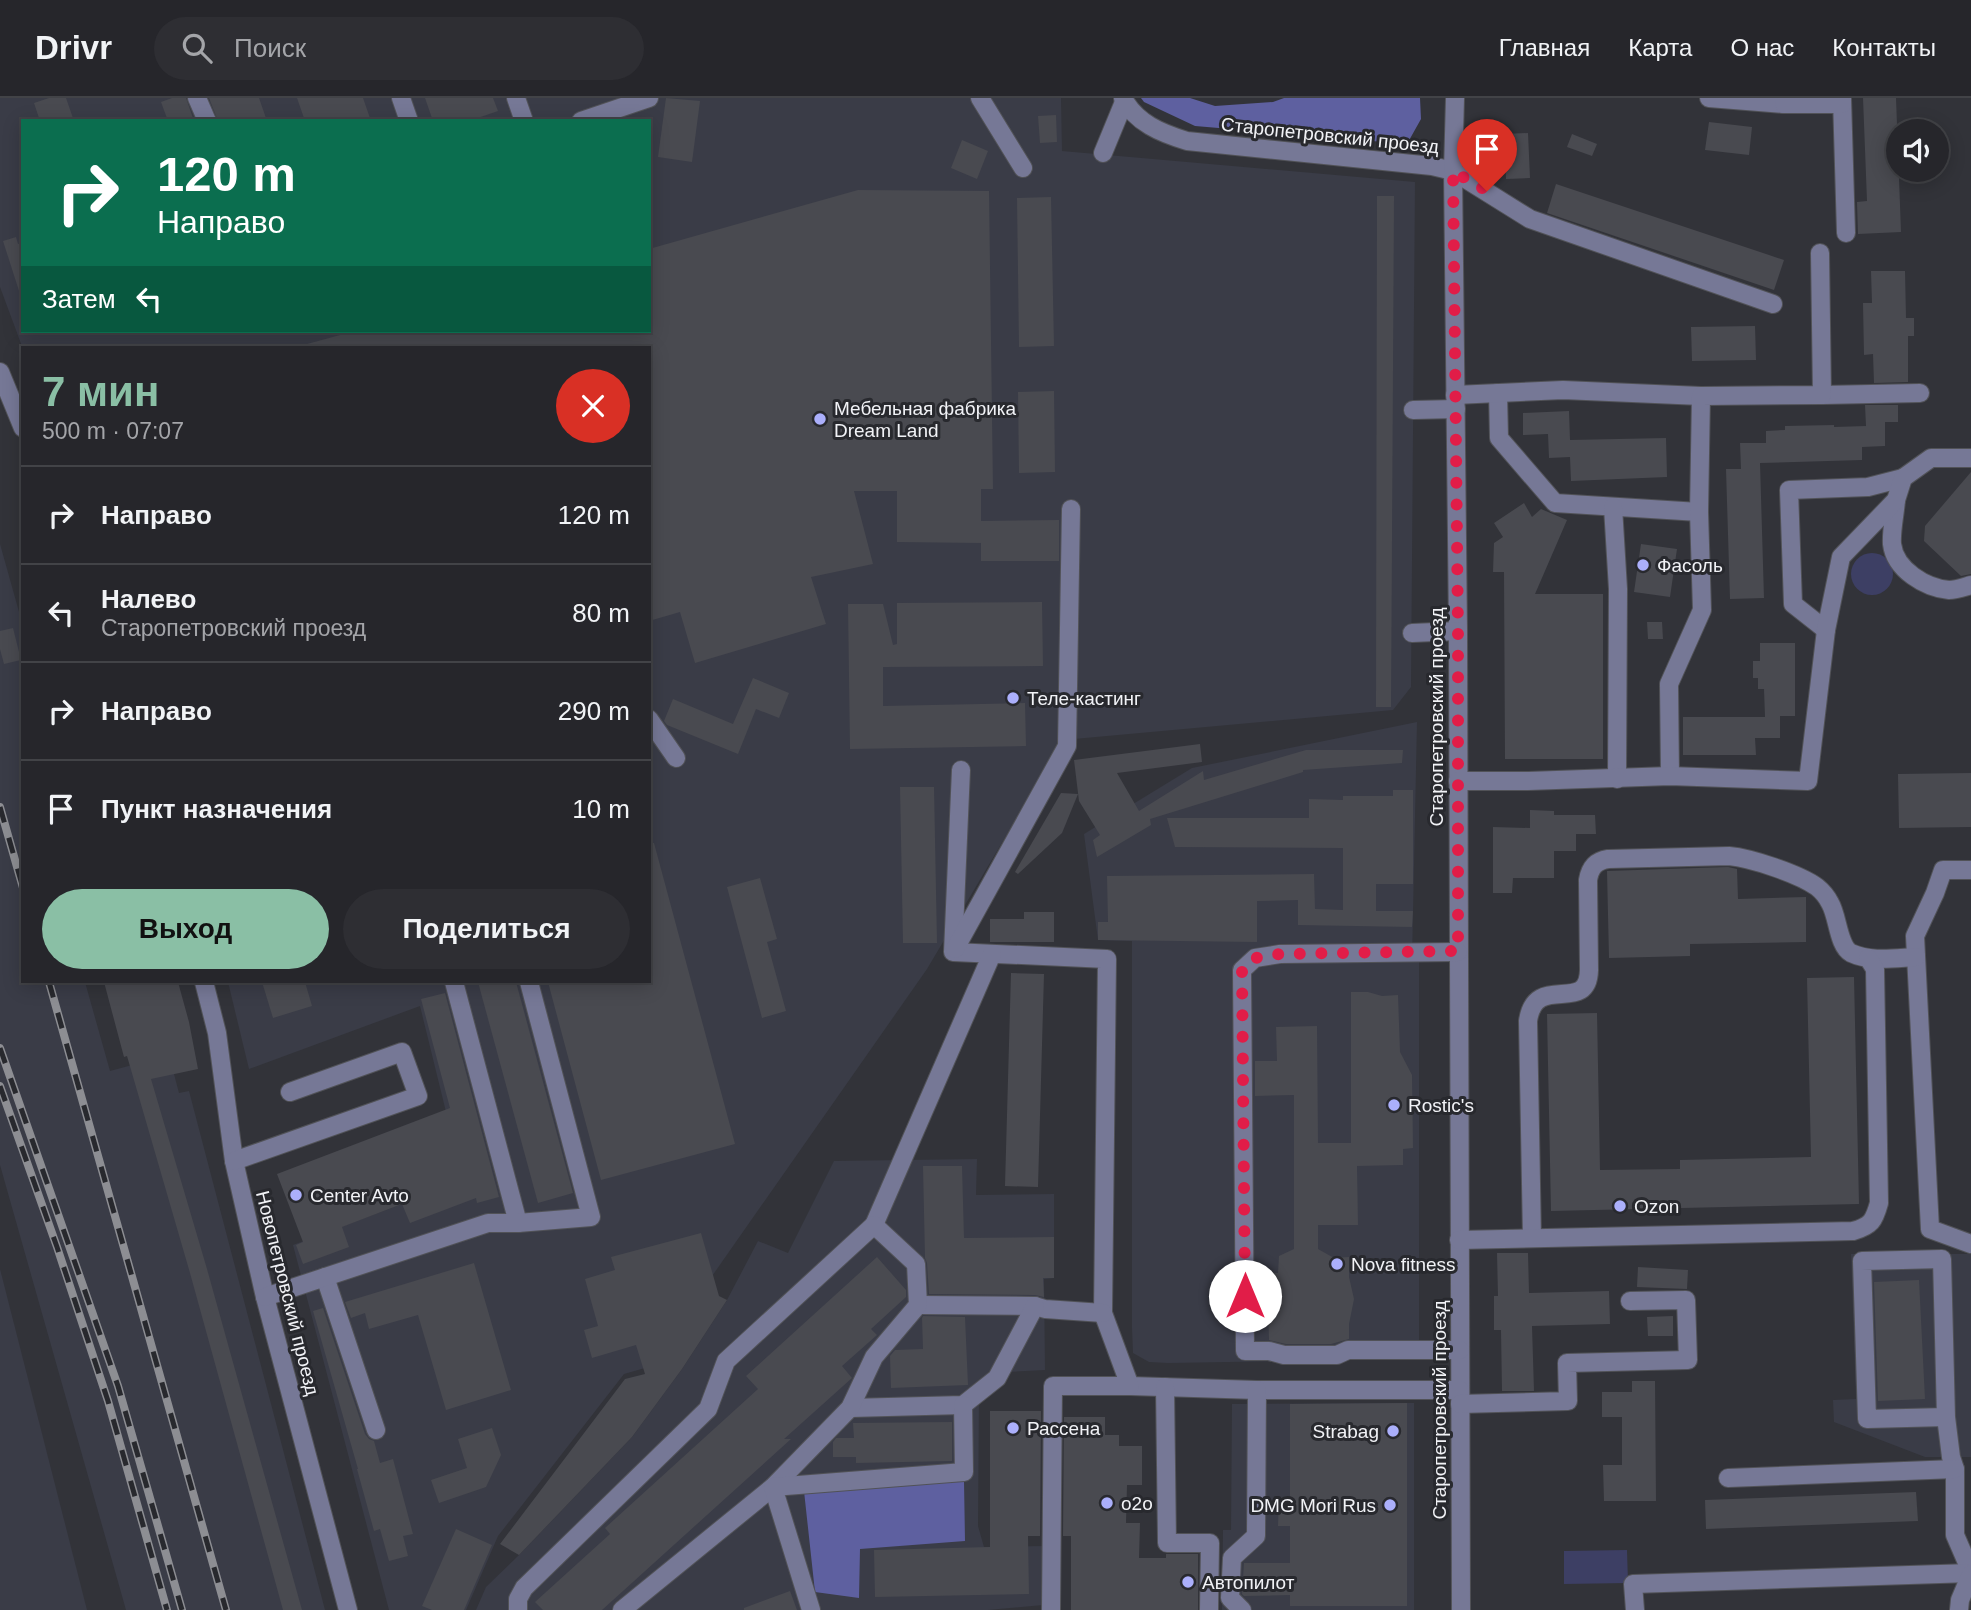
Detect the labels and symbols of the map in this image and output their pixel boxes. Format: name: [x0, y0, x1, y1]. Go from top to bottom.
street label: Старопетровский проезд: [1220, 114, 1440, 157]
pin: [1457, 119, 1517, 191]
place label: Мебельная фабрика Dream Land: [834, 398, 1017, 441]
marker: Мебельная фабрика Dream Land: [812, 411, 828, 427]
place label: Фасоль: [1657, 555, 1723, 576]
marker: Фасоль: [1635, 557, 1651, 573]
street label: Старопетровский проезд: [1426, 607, 1447, 827]
place label: Теле-кастинг: [1027, 688, 1141, 709]
marker: Теле-кастинг: [1005, 690, 1021, 706]
place label: Rostic's: [1408, 1095, 1474, 1116]
marker: Rostic's: [1386, 1097, 1402, 1113]
place label: Center Avto: [310, 1185, 409, 1206]
marker: Center Avto: [288, 1187, 304, 1203]
street label: Новопетровский проезд: [252, 1189, 323, 1398]
place label: Ozon: [1634, 1196, 1679, 1217]
marker: Ozon: [1612, 1198, 1628, 1214]
place label: Nova fitness: [1351, 1254, 1456, 1275]
marker: Nova fitness: [1329, 1256, 1345, 1272]
position arrow: [1208, 1259, 1282, 1333]
street label: Старопетровский проезд: [1429, 1300, 1450, 1520]
place label: Рассена: [1027, 1418, 1101, 1439]
marker: Рассена: [1005, 1420, 1021, 1436]
place label: Strabag: [1312, 1421, 1379, 1442]
marker: Strabag: [1385, 1423, 1401, 1439]
place label: o2o: [1121, 1493, 1153, 1514]
marker: o2o: [1099, 1495, 1115, 1511]
place label: DMG Mori Rus: [1250, 1495, 1376, 1516]
marker: DMG Mori Rus: [1382, 1497, 1398, 1513]
place label: Автопилот: [1202, 1572, 1295, 1593]
marker: Автопилот: [1180, 1574, 1196, 1590]

